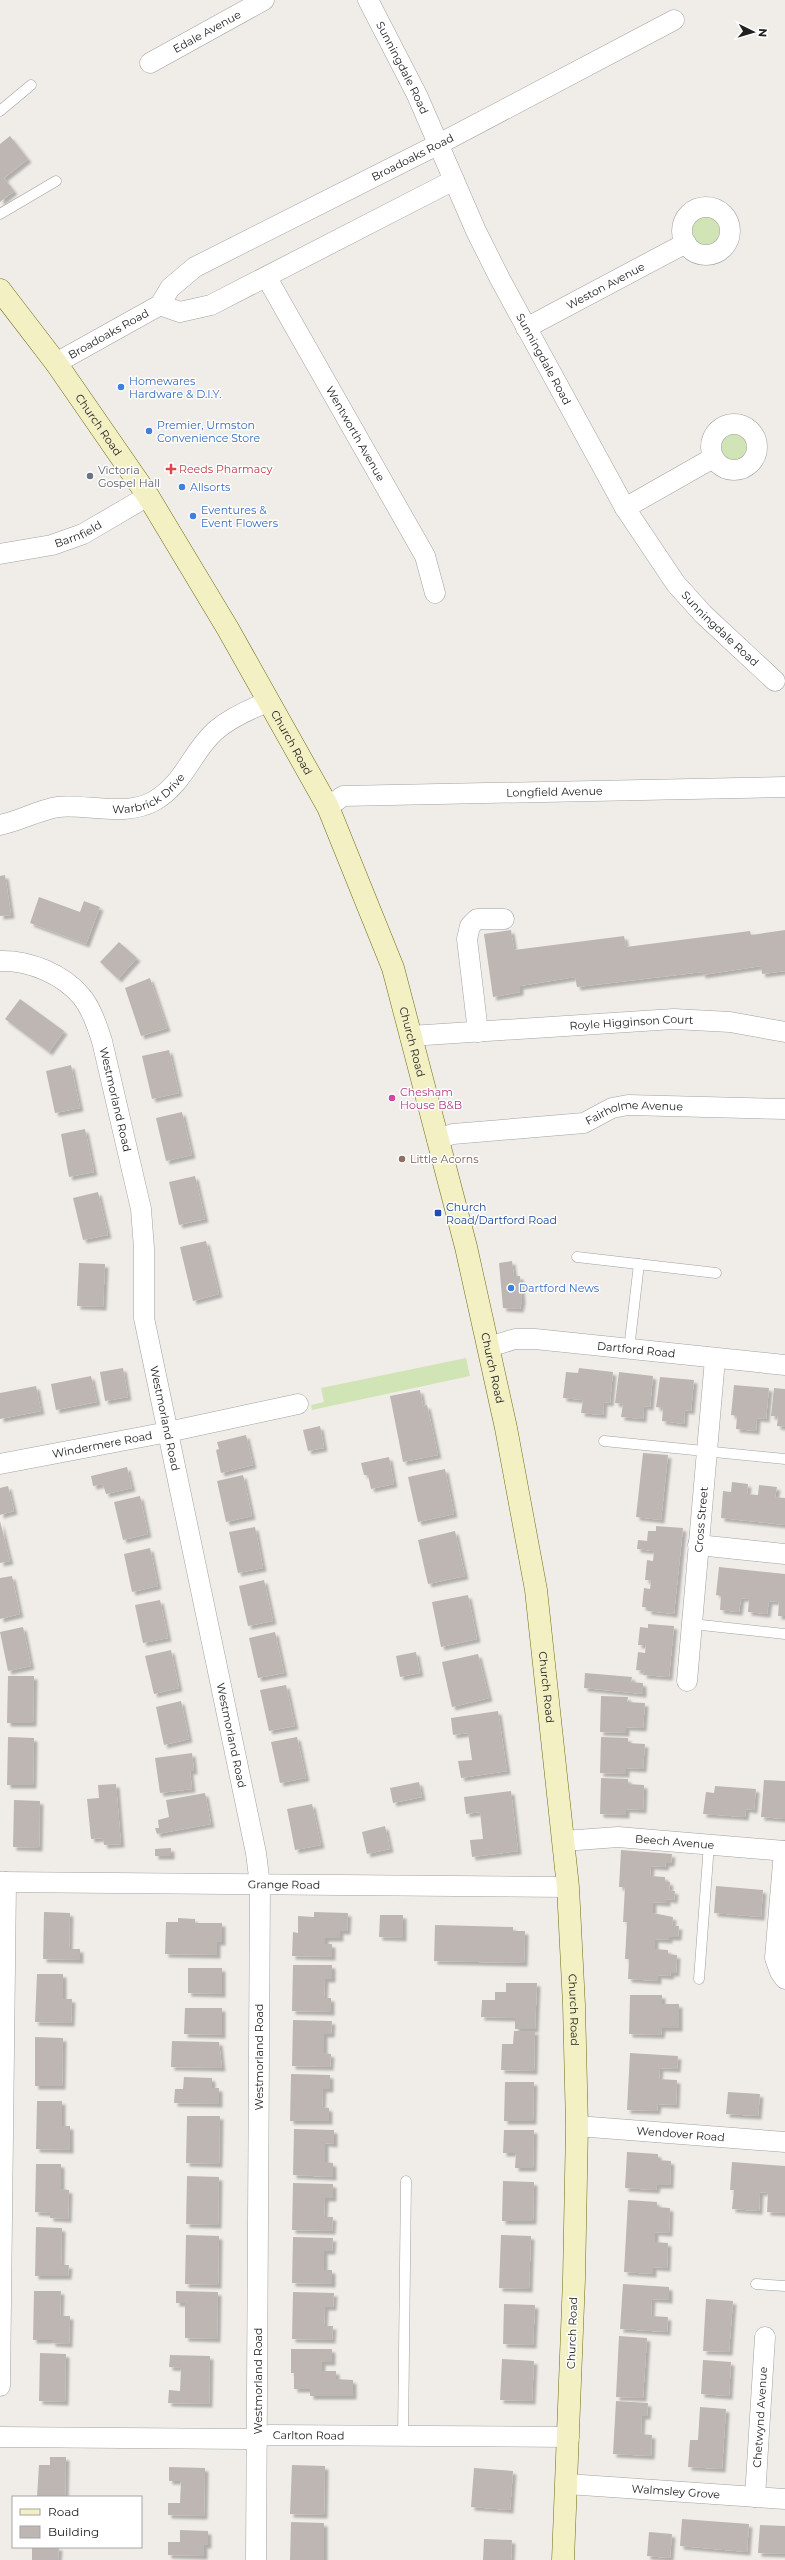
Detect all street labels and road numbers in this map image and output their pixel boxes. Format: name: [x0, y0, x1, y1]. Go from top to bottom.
street label: Edale Avenue: [171, 7, 244, 56]
street label: Sunningdale Road: [373, 19, 431, 116]
street label: Broadoaks Road: [369, 131, 456, 184]
street label: Weston Avenue: [564, 259, 647, 312]
street label: Broadoaks Road: [66, 306, 151, 362]
street label: Sunningdale Road: [513, 311, 574, 407]
street label: Wentworth Avenue: [323, 383, 388, 484]
street label: Church Road: [72, 391, 125, 458]
street label: Barnfield: [53, 518, 104, 551]
street label: Sunningdale Road: [679, 588, 762, 669]
street label: Church Road: [268, 708, 315, 777]
street label: Warbrick Drive: [112, 770, 188, 816]
street label: Longfield Avenue: [506, 784, 603, 800]
street label: Church Road: [396, 1005, 428, 1078]
street label: Royle Higginson Court: [569, 1012, 694, 1033]
street label: Westmorland Road: [97, 1046, 135, 1153]
street label: Fairholme Avenue: [583, 1097, 684, 1128]
street label: Church Road: [478, 1331, 507, 1405]
street label: Dartford Road: [596, 1339, 676, 1361]
street label: Westmorland Road: [147, 1364, 183, 1472]
street label: Windermere Road: [51, 1428, 153, 1461]
street label: Cross Street: [691, 1486, 711, 1553]
street label: Church Road: [536, 1651, 557, 1724]
street label: Westmorland Road: [214, 1682, 249, 1789]
street label: Beech Avenue: [634, 1831, 715, 1852]
street label: Grange Road: [248, 1877, 320, 1892]
street label: Church Road: [565, 1973, 582, 2046]
street label: Westmorland Road: [252, 2004, 266, 2110]
street label: Wendover Road: [636, 2124, 725, 2144]
street label: Church Road: [564, 2297, 580, 2369]
street label: Westmorland Road: [251, 2328, 265, 2434]
street label: Chetwynd Avenue: [750, 2366, 770, 2468]
street label: Carlton Road: [273, 2428, 345, 2443]
street label: Walmsley Grove: [631, 2481, 721, 2502]

